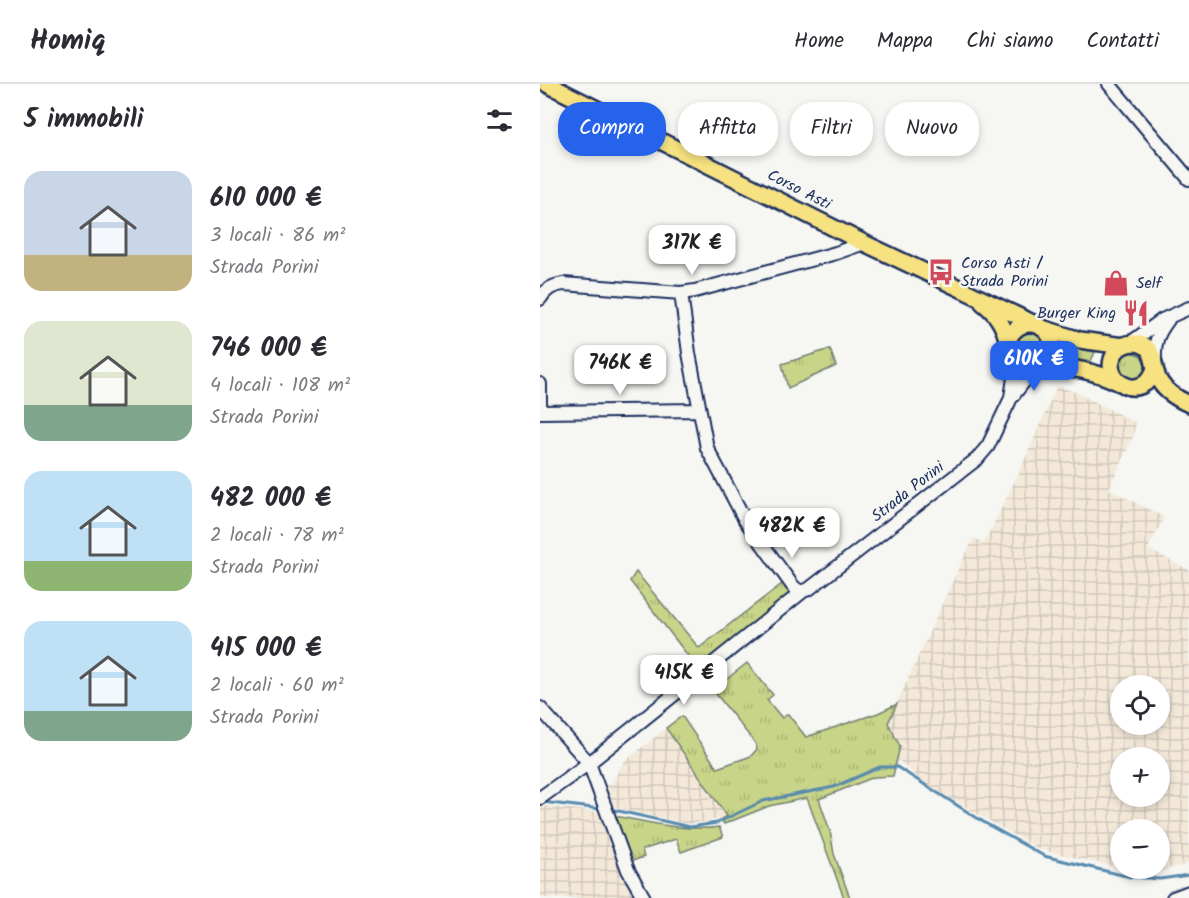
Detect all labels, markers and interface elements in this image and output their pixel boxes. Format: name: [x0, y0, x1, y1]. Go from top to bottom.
text: Homiq: [30, 19, 106, 64]
text: Home: [794, 25, 844, 58]
text: Mappa: [877, 25, 933, 58]
text: Chi siamo: [966, 25, 1053, 58]
text: Contatti: [1086, 25, 1159, 58]
text: 5 immobili: [24, 99, 144, 141]
chip: Compra: [558, 102, 666, 156]
chip: Affitta: [678, 102, 778, 156]
chip: Filtri: [790, 102, 873, 156]
chip: Nuovo: [885, 102, 979, 156]
icon: filters: [483, 104, 516, 137]
street label: Corso Asti: [763, 163, 837, 217]
text: 610 000 €: [210, 178, 322, 220]
icon: home: [72, 195, 144, 267]
text: 3 locali · 86 m²: [210, 220, 345, 252]
pin: 317K €: [643, 225, 741, 276]
text: 317K €: [663, 228, 721, 260]
place label: Corso Asti / Strada Porini: [961, 251, 1049, 294]
text: Strada Porini: [210, 252, 318, 284]
bus stop icon: Corso Asti / Strada Porini: [926, 257, 956, 287]
shop icon: Self: [1101, 268, 1131, 298]
place label: Self: [1136, 271, 1164, 296]
restaurant icon: Burger King: [1121, 298, 1151, 328]
place label: Burger King: [1037, 301, 1116, 326]
text: 746 000 €: [210, 328, 327, 370]
pin: 610K €: [985, 341, 1083, 392]
text: 610K €: [1004, 344, 1064, 376]
icon: home: [72, 345, 144, 417]
pin: 746K €: [571, 345, 669, 396]
text: 746K €: [588, 348, 652, 380]
text: 4 locali · 108 m²: [210, 370, 350, 402]
text: Strada Porini: [210, 402, 318, 434]
street label: Strada Porini: [866, 455, 951, 529]
text: 482 000 €: [210, 478, 331, 520]
icon: home: [72, 495, 144, 567]
pin: 482K €: [743, 508, 841, 559]
text: 482K €: [759, 511, 825, 543]
text: 2 locali · 78 m²: [210, 520, 344, 552]
text: Strada Porini: [210, 552, 318, 584]
text: 415 000 €: [210, 628, 322, 670]
icon: home: [72, 645, 144, 717]
pin: 415K €: [635, 655, 733, 706]
text: 415K €: [654, 658, 714, 690]
text: 2 locali · 60 m²: [210, 670, 344, 702]
map controls: [1110, 675, 1170, 879]
button: locate: [1110, 675, 1170, 735]
text: Strada Porini: [210, 702, 318, 734]
button: +: [1110, 747, 1170, 807]
button: −: [1110, 819, 1170, 879]

